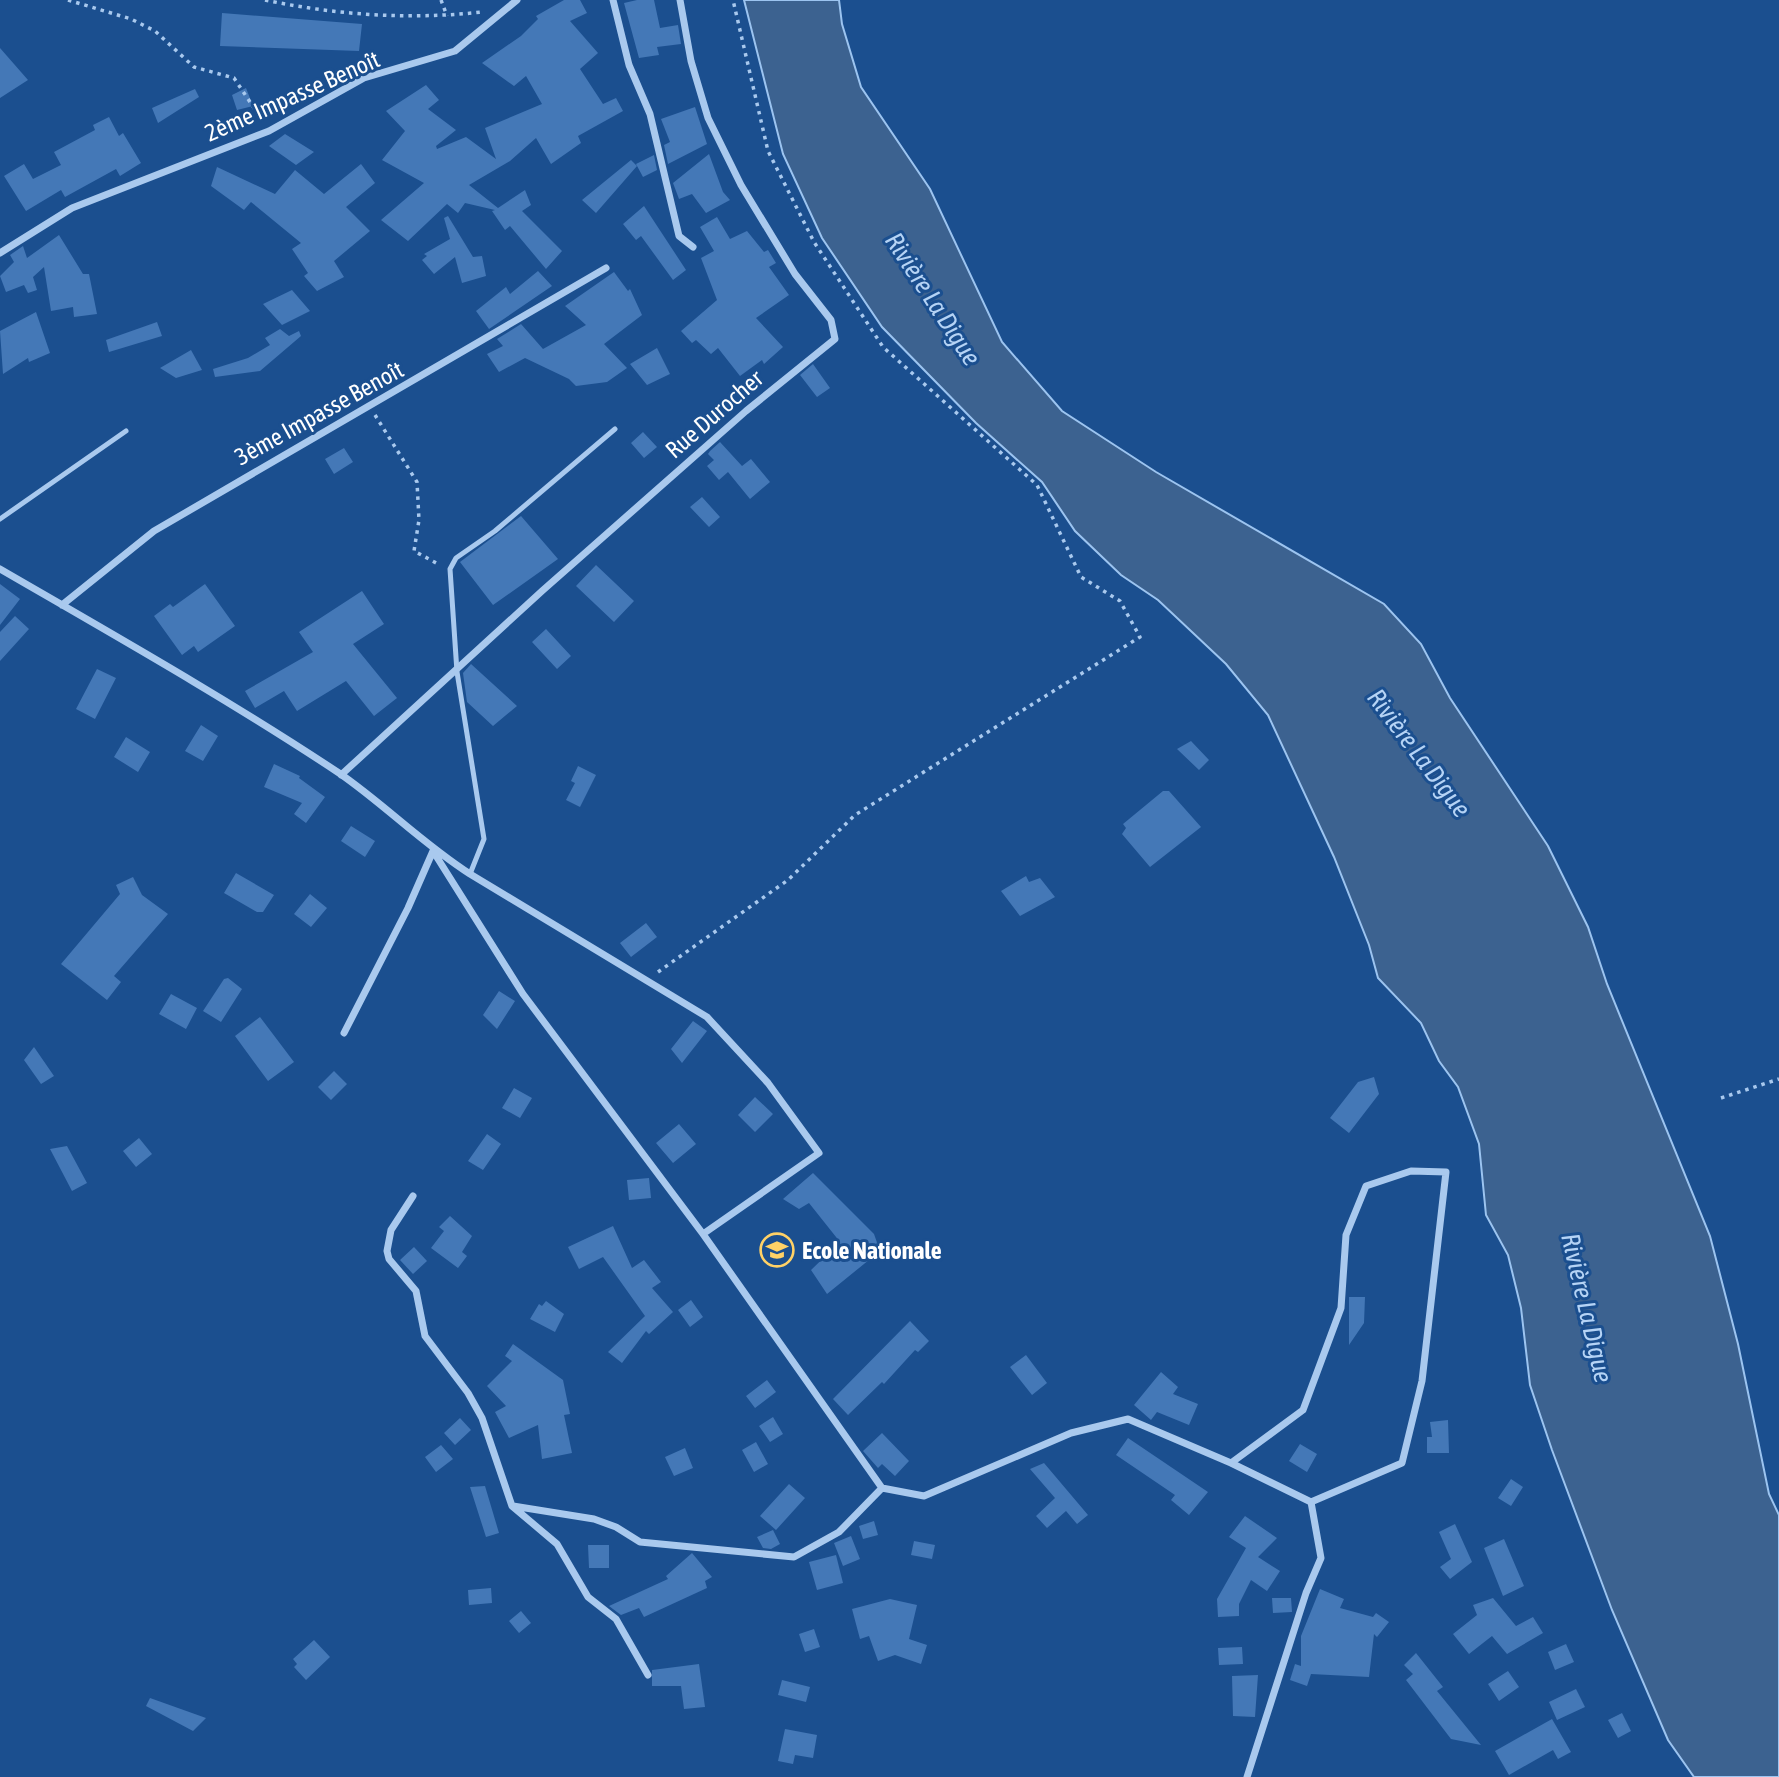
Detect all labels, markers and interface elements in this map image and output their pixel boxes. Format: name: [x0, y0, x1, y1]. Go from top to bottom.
street label: 2ème Impasse Benoît: [200, 45, 384, 147]
water label: Rivière La Digue: [879, 227, 987, 371]
street label: 3ème Impasse Benoît: [230, 355, 408, 470]
street label: Rue Durocher: [660, 364, 769, 463]
water label: Rivière La Digue: [1361, 683, 1477, 823]
water label: Rivière La Digue: [1555, 1230, 1619, 1386]
school or university icon: Ecole Nationale: [758, 1231, 796, 1269]
place label: Ecole Nationale: [802, 1237, 942, 1264]

